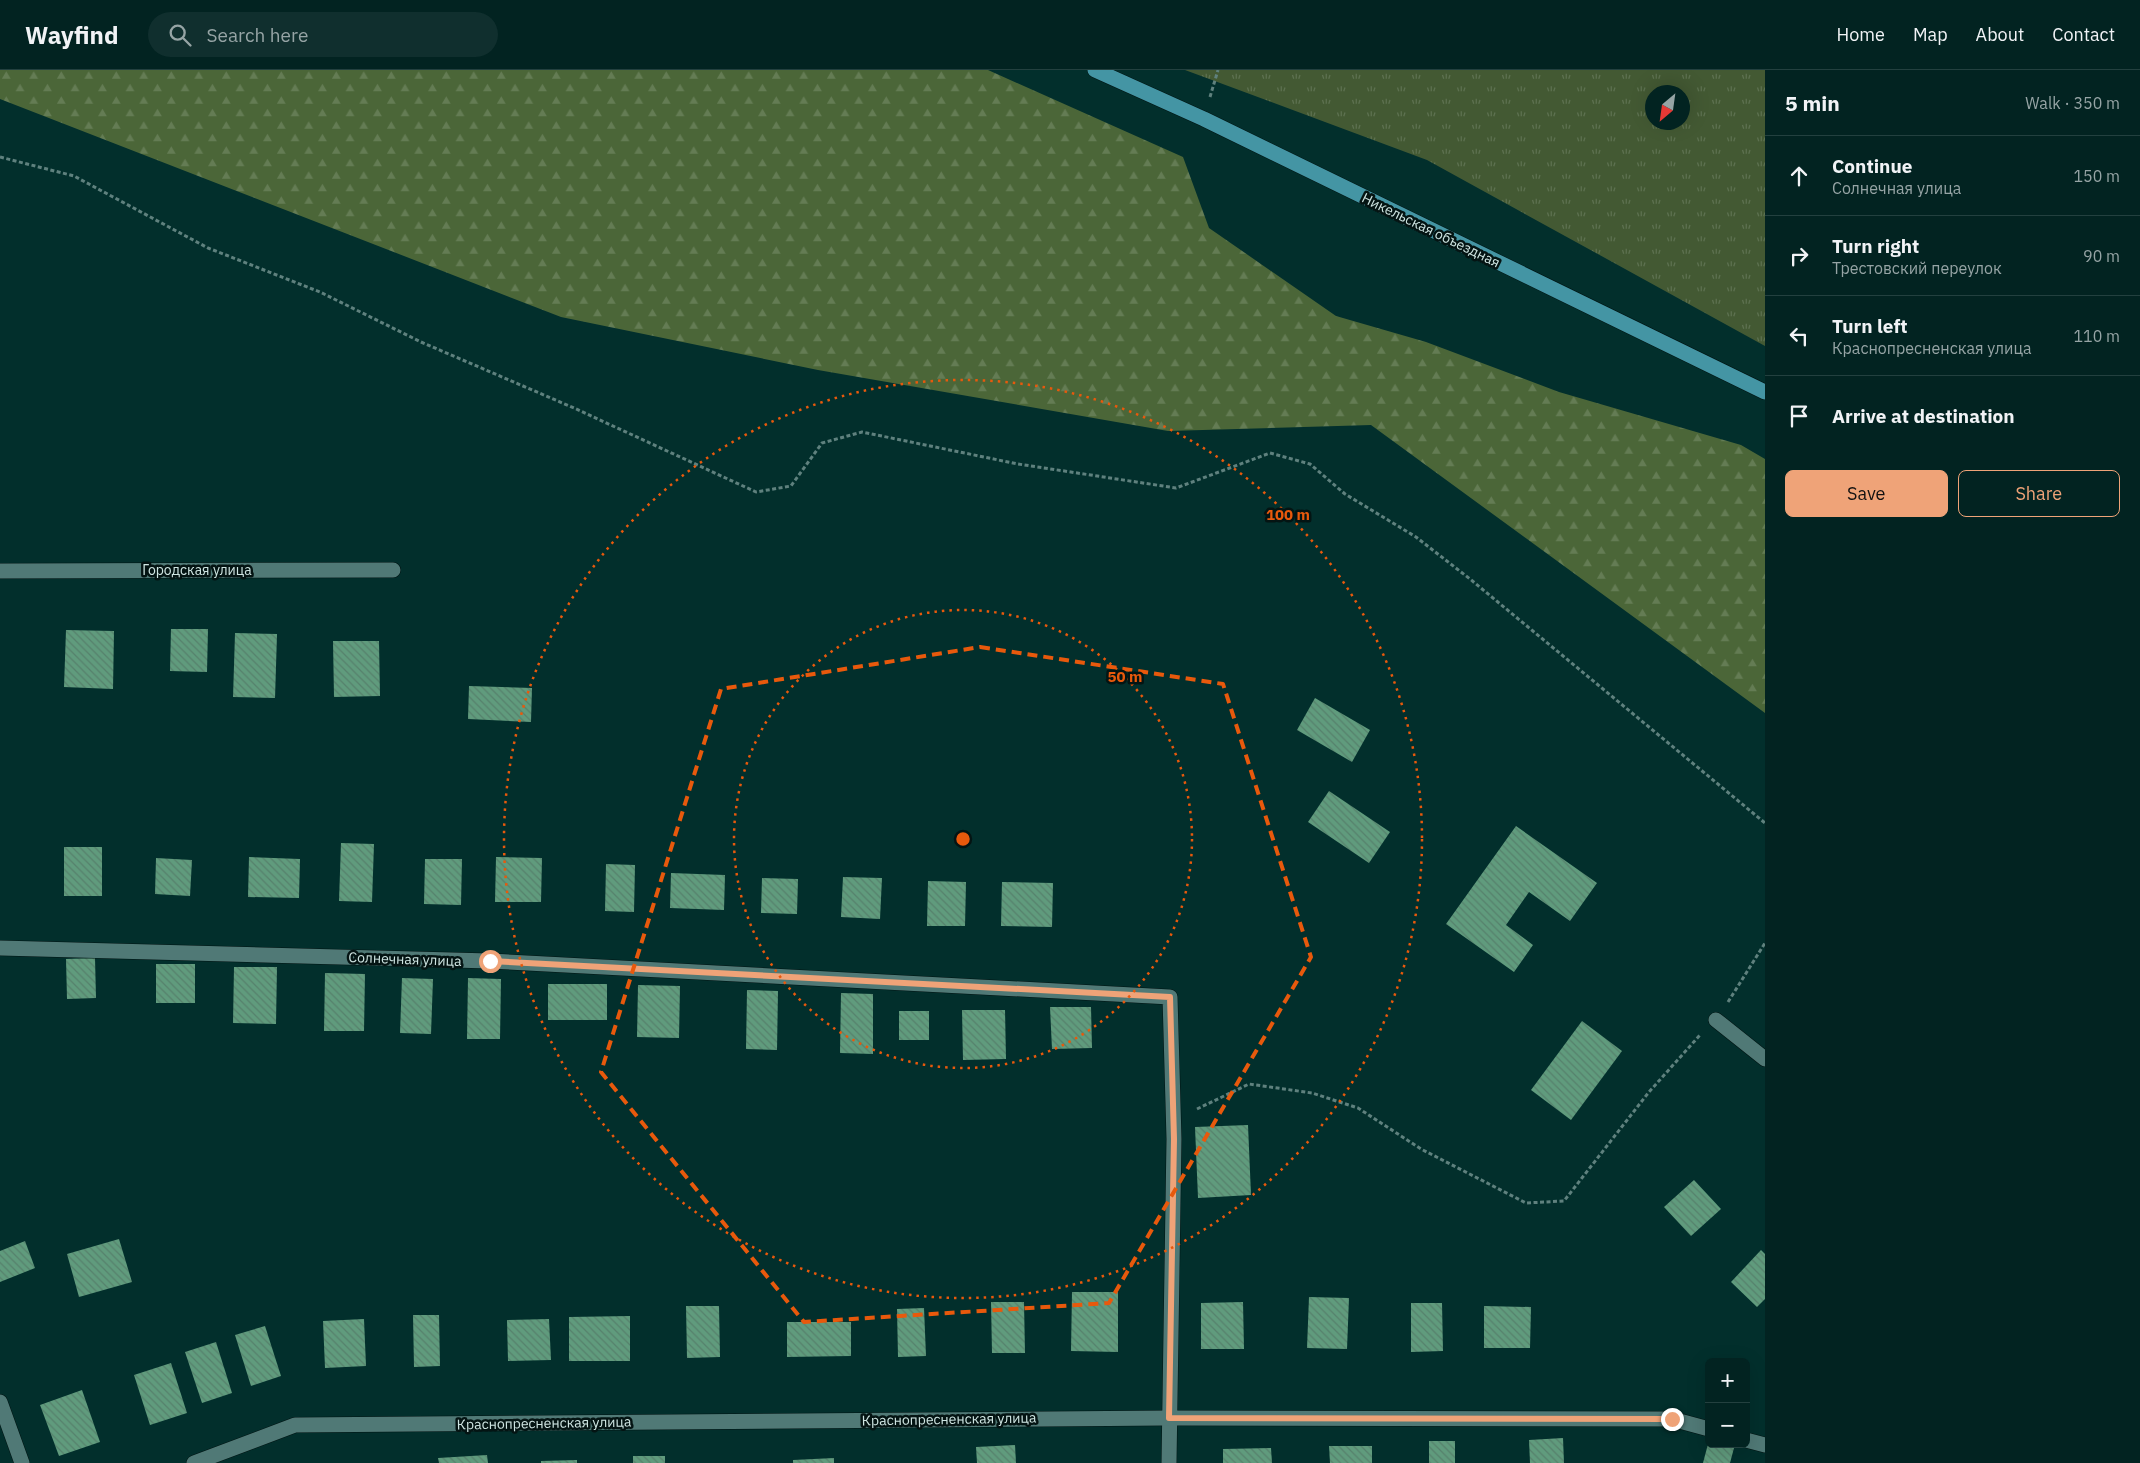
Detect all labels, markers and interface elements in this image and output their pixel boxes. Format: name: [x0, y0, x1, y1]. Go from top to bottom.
search box: [148, 12, 498, 57]
text: Wayfind: [25, 19, 118, 51]
icon: search: [166, 21, 194, 49]
text: Search here: [206, 23, 308, 47]
text: Home: [1837, 23, 1885, 46]
text: Map: [1913, 23, 1948, 46]
text: About: [1976, 23, 2024, 46]
text: Contact: [2052, 23, 2115, 46]
north arrow: [1645, 85, 1690, 130]
text: 5 min: [1785, 89, 1840, 117]
text: Walk · 350 m: [2025, 93, 2120, 113]
text: Continue: [1832, 154, 1912, 178]
icon: ahead: [1785, 162, 1813, 190]
text: 150 m: [2073, 166, 2120, 186]
text: Солнечная улица: [1832, 178, 1961, 198]
street label: Никельская объездная: [1359, 189, 1503, 271]
text: Turn right: [1832, 234, 1919, 258]
icon: right: [1785, 242, 1813, 270]
text: 90 m: [2083, 246, 2120, 266]
text: Трестовский переулок: [1832, 258, 2002, 278]
text: Turn left: [1832, 314, 1908, 338]
icon: left: [1785, 322, 1813, 350]
text: 110 m: [2073, 326, 2120, 346]
text: Краснопресненская улица: [1832, 338, 2032, 358]
icon: arrive: [1785, 402, 1813, 430]
text: Arrive at destination: [1832, 404, 2015, 428]
button: Save: [1785, 470, 1948, 517]
button: Share: [1958, 470, 2120, 517]
text: 100 m: [1266, 505, 1310, 524]
street label: Городская улица: [142, 561, 252, 579]
text: 50 m: [1108, 667, 1142, 686]
centre of rings: [954, 830, 972, 848]
street label: Солнечная улица: [348, 948, 462, 970]
route start: [479, 950, 502, 973]
map controls: [1705, 1358, 1750, 1448]
button: +: [1705, 1358, 1750, 1403]
button: −: [1705, 1403, 1750, 1448]
street label: Краснопресненская улица: [862, 1408, 1037, 1430]
route end: [1661, 1408, 1684, 1431]
street label: Краснопресненская улица: [457, 1412, 632, 1434]

